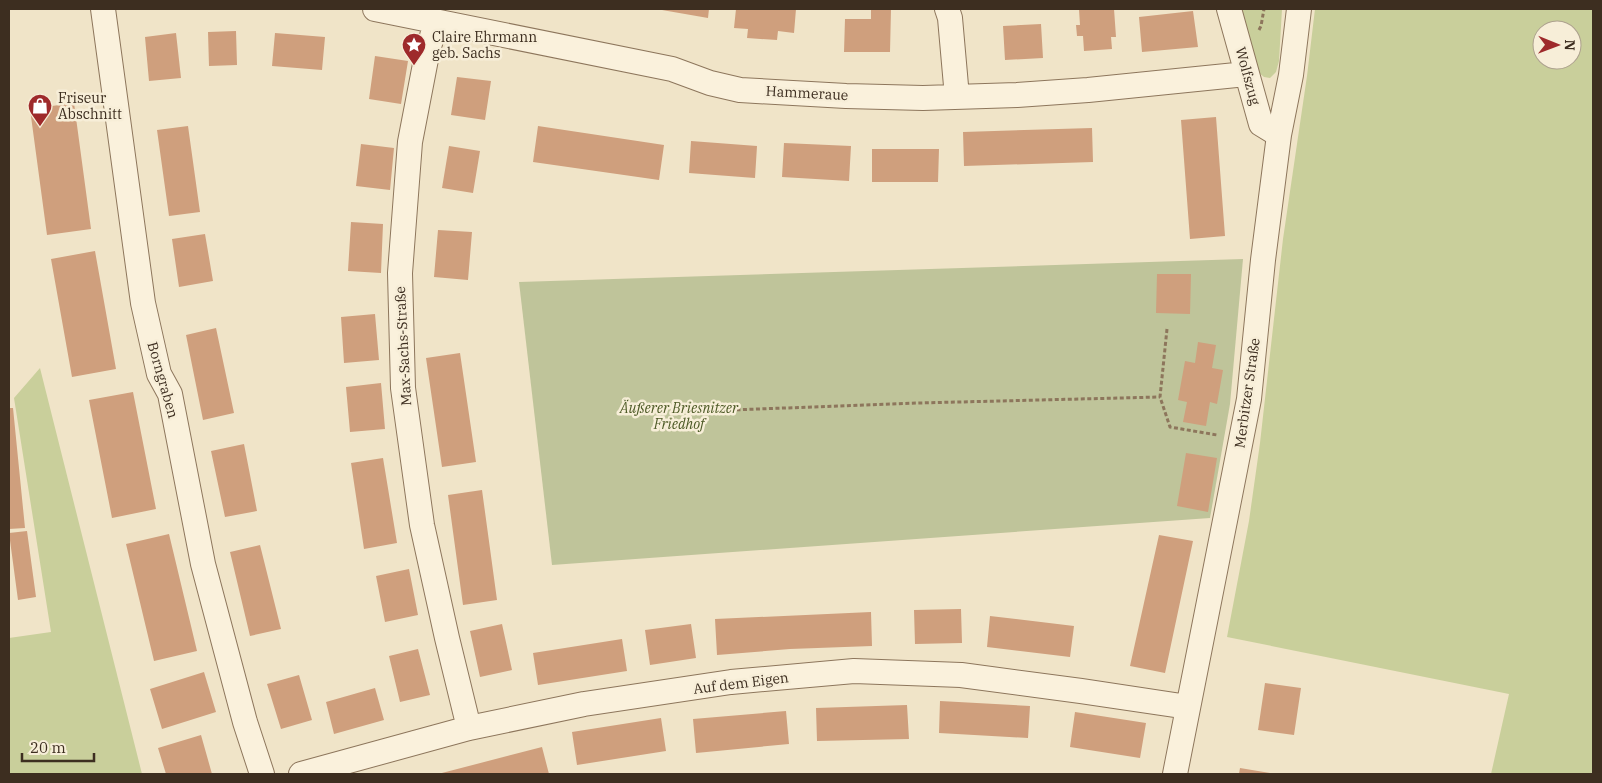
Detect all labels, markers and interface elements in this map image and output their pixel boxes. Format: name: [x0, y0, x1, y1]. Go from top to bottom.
north arrow: [1532, 20, 1582, 70]
place label: Claire Ehrmann geb. Sachs: [432, 28, 537, 62]
place icon: Claire Ehrmann geb. Sachs: [401, 32, 427, 66]
text: N: [1561, 40, 1579, 51]
street label: Wolfszug: [1232, 45, 1265, 108]
street label: Hammeraue: [765, 82, 849, 104]
place label: Friseur Abschnitt: [58, 89, 122, 123]
shop icon: Friseur Abschnitt: [27, 93, 53, 127]
street label: Max-Sachs-Straße: [391, 286, 415, 406]
street label: Merbitzer Straße: [1230, 337, 1264, 449]
street label: Borngraben: [143, 340, 183, 420]
park label: Äußerer Briesnitzer Friedhof: [619, 399, 739, 433]
street label: Auf dem Eigen: [692, 668, 790, 698]
scale bar: [22, 730, 95, 762]
text: 20 m: [30, 738, 66, 757]

